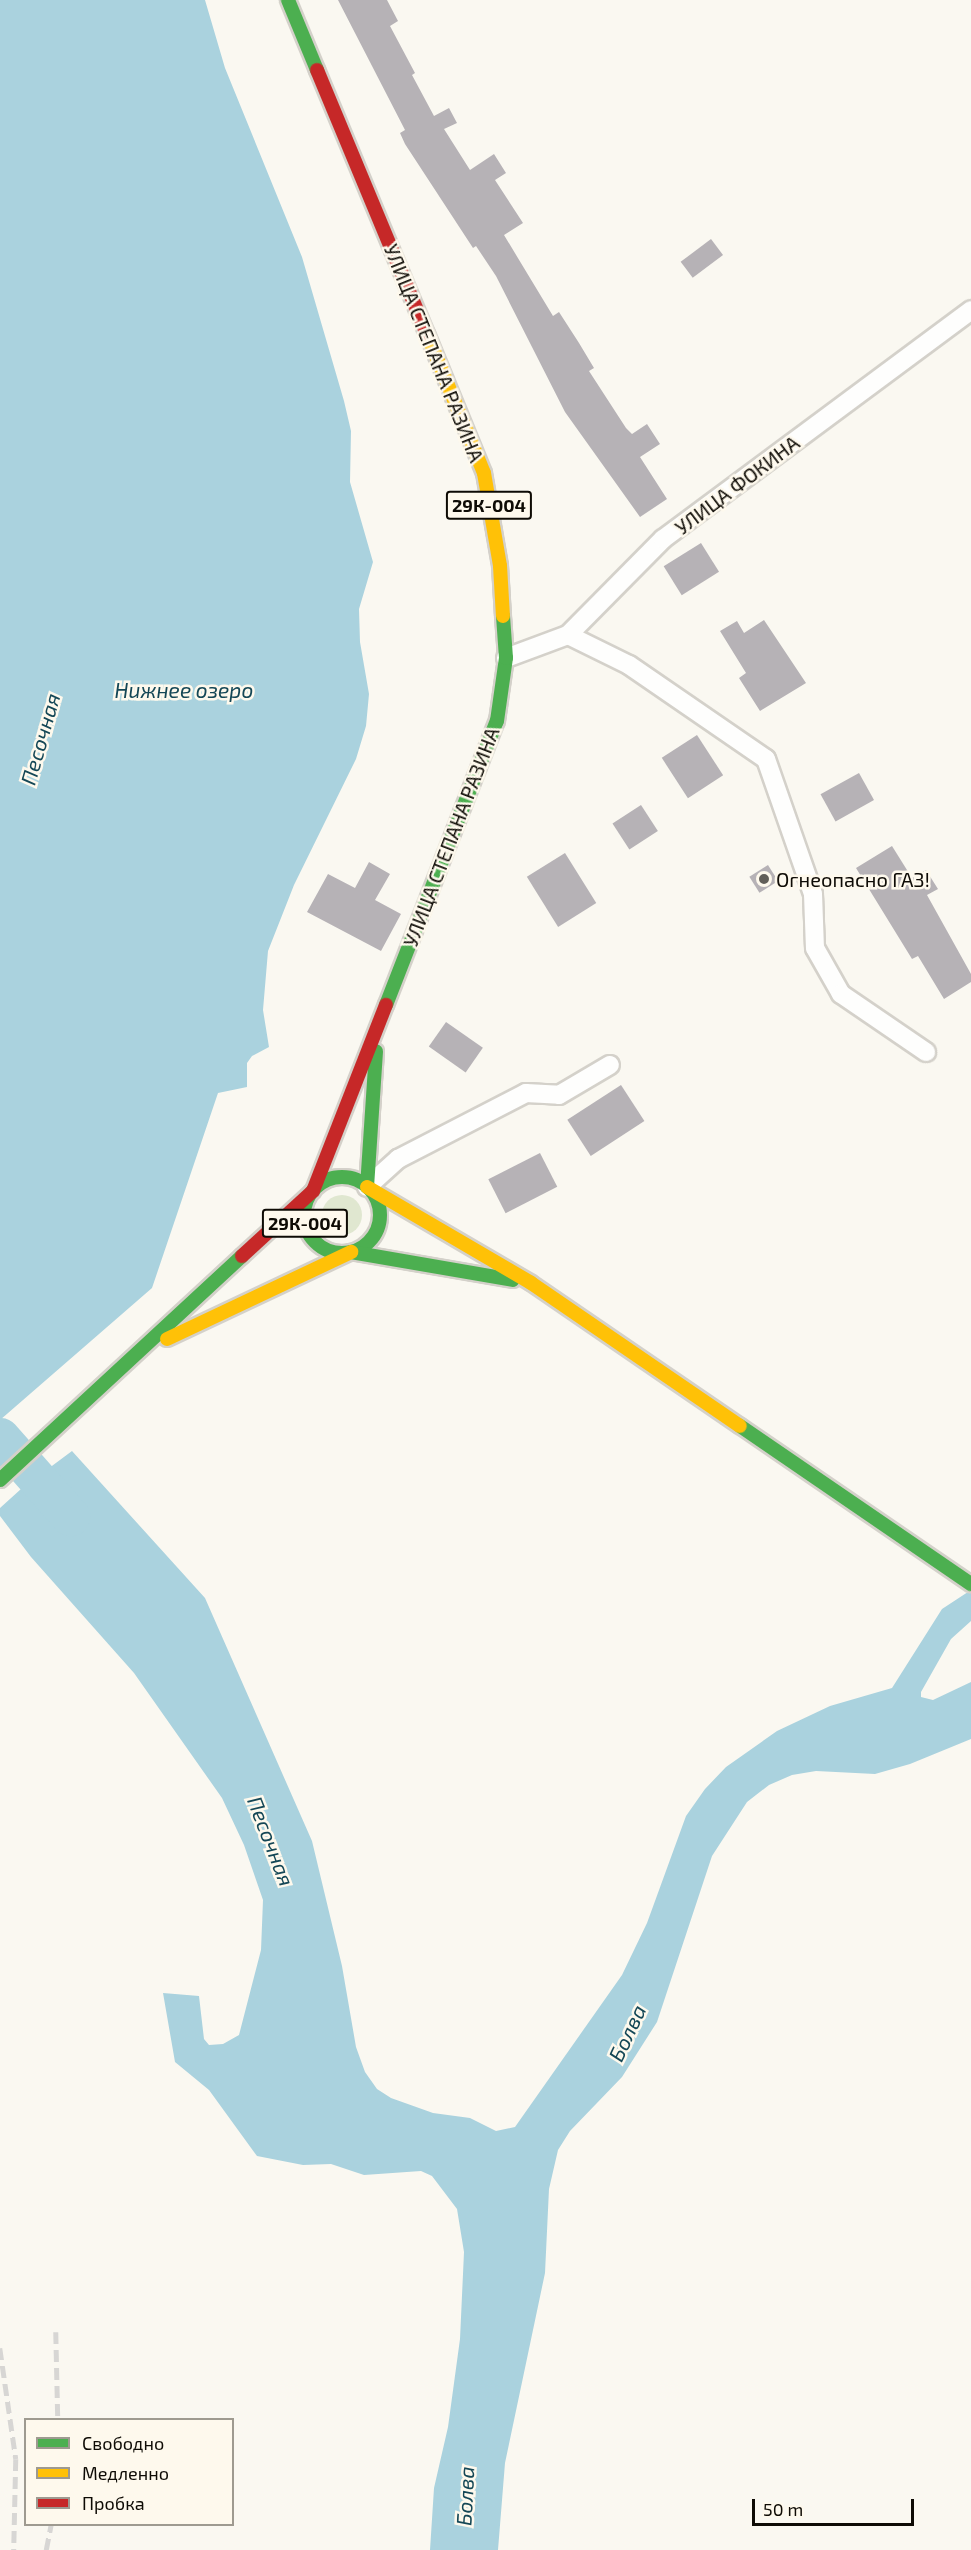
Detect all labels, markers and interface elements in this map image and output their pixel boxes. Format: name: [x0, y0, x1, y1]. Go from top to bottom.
street label: УЛИЦА СТЕПАНА РАЗИНА: [379, 240, 489, 466]
street label: УЛИЦА ФОКИНА: [670, 430, 804, 540]
road number: 29К-004: [446, 490, 532, 520]
water label: Нижнее озеро: [115, 677, 253, 703]
water label: Песочная: [15, 690, 65, 788]
street label: УЛИЦА СТЕПАНА РАЗИНА: [398, 724, 504, 950]
place label: Огнеопасно ГАЗ!: [776, 867, 930, 891]
marker: Огнеопасно ГАЗ!: [757, 872, 771, 886]
road number: 29К-004: [262, 1208, 348, 1238]
water label: Песочная: [242, 1793, 300, 1889]
water label: Болва: [603, 2001, 651, 2065]
legend: [24, 2418, 234, 2526]
text: Свободно: [82, 2432, 164, 2454]
text: Медленно: [82, 2462, 169, 2484]
water label: Болва: [451, 2466, 479, 2526]
scale bar: [755, 2487, 917, 2525]
text: Пробка: [82, 2492, 145, 2514]
text: 50 m: [763, 2498, 803, 2520]

